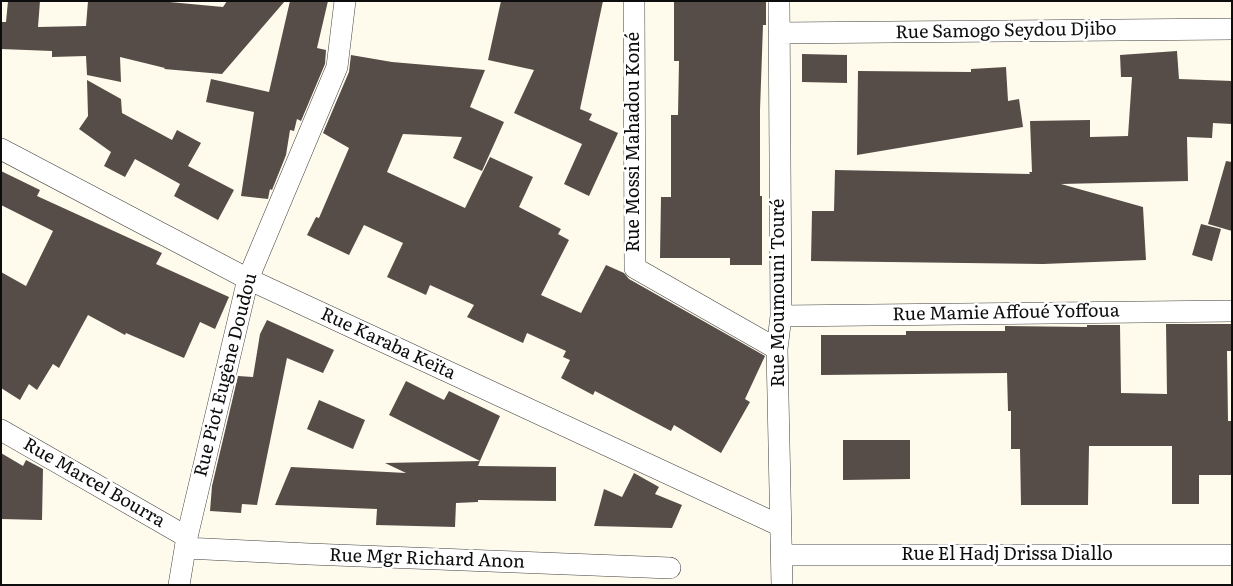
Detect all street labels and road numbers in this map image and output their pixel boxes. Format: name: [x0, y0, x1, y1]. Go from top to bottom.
street label: Rue Samogo Seydou Djibo: [895, 18, 1117, 44]
street label: Rue Mossi Mahadou Koné: [623, 32, 645, 252]
street label: Rue Moumouni Touré: [768, 199, 790, 387]
street label: Rue Piot Eugène Doudou: [190, 271, 262, 479]
street label: Rue Mamie Affoué Yoffoua: [892, 300, 1120, 326]
street label: Rue Karaba Keïta: [317, 303, 459, 385]
street label: Rue Marcel Bourra: [19, 434, 169, 532]
street label: Rue El Hadj Drissa Diallo: [901, 544, 1113, 566]
street label: Rue Mgr Richard Anon: [329, 545, 525, 573]

